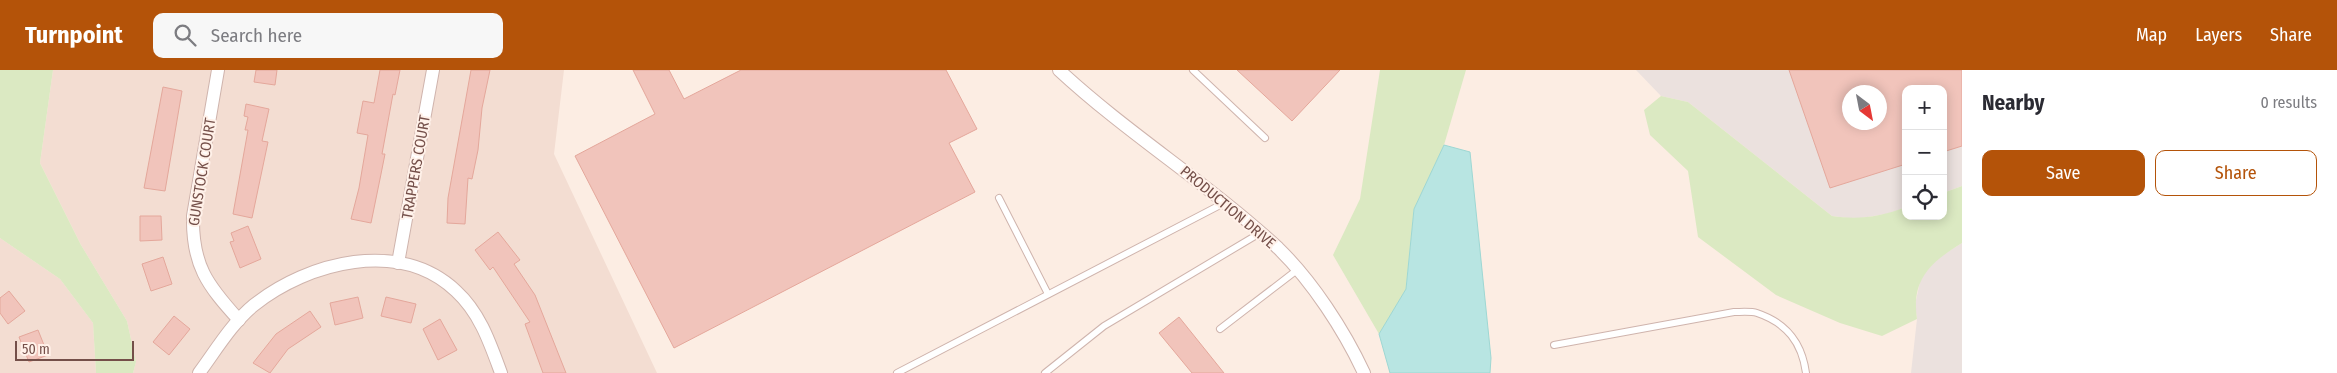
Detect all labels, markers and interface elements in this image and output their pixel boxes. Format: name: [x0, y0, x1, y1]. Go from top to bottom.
search box: [153, 13, 503, 58]
text: Turnpoint: [25, 21, 123, 49]
icon: search: [171, 21, 199, 49]
text: Search here: [211, 24, 302, 47]
text: Map: [2136, 24, 2167, 46]
text: Layers: [2195, 24, 2242, 46]
text: Share: [2270, 24, 2312, 46]
north arrow: [1842, 85, 1887, 130]
map controls: [1902, 85, 1947, 220]
button: +: [1902, 85, 1947, 130]
text: Nearby: [1982, 90, 2044, 116]
text: 0 results: [2260, 93, 2317, 112]
street label: TRAPPERS COURT: [398, 114, 434, 220]
street label: GUNSTOCK COURT: [185, 117, 219, 227]
button: −: [1902, 130, 1947, 175]
button: Save: [1982, 150, 2145, 196]
button: Share: [2155, 150, 2317, 196]
street label: PRODUCTION DRIVE: [1177, 162, 1279, 252]
button: locate: [1902, 175, 1947, 220]
scale bar: [15, 338, 134, 361]
text: 50 m: [22, 341, 50, 358]

